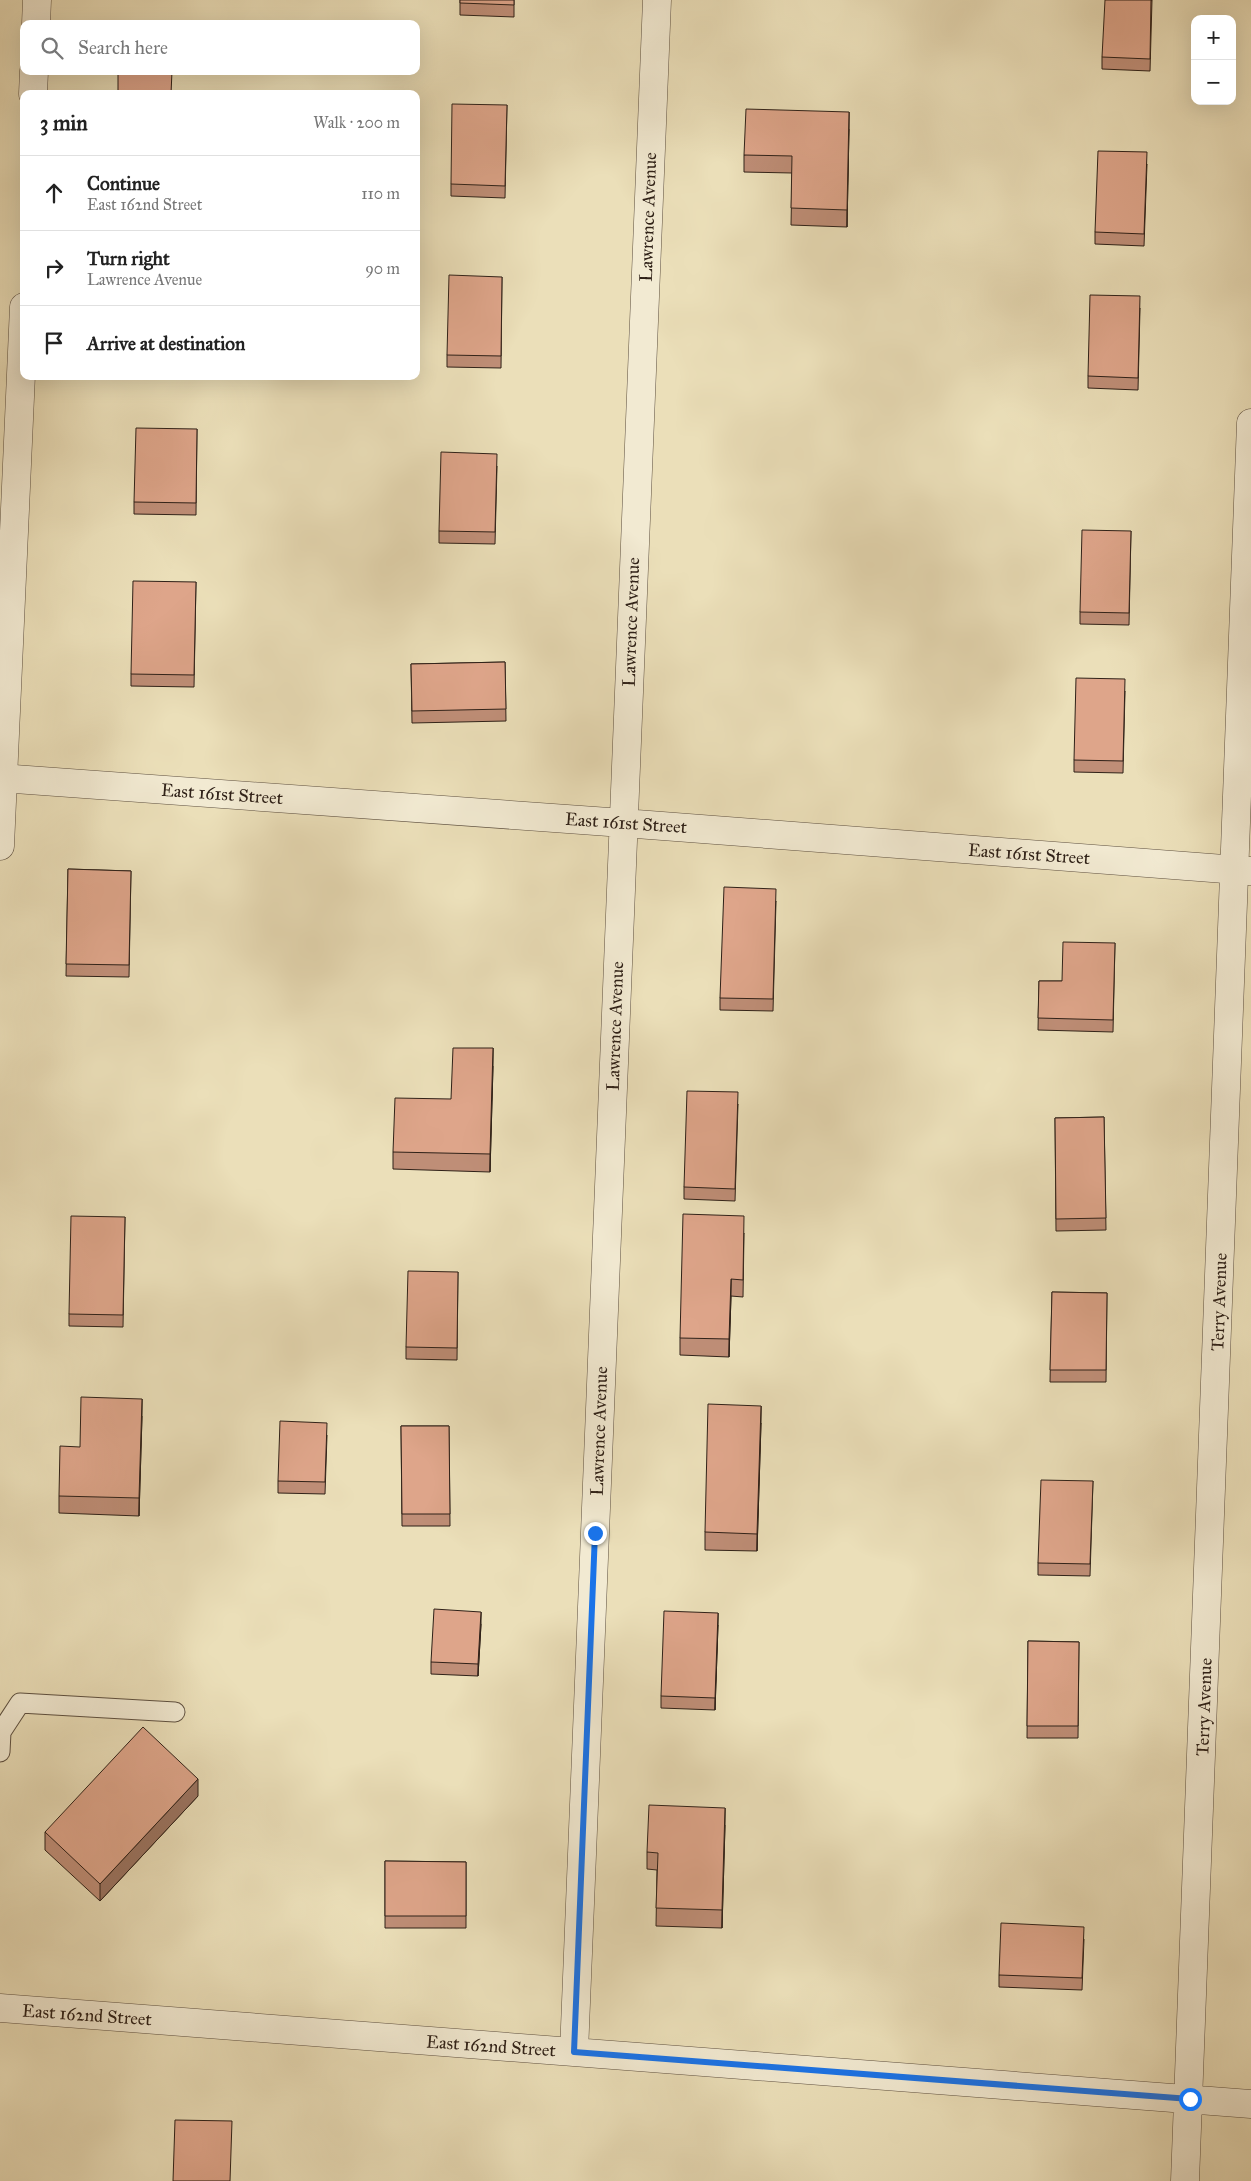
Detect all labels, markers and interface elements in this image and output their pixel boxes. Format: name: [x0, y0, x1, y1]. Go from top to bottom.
map controls: [1191, 15, 1236, 105]
button: +: [1191, 15, 1236, 60]
search box: [20, 20, 420, 75]
icon: search: [38, 34, 66, 62]
text: Search here: [78, 36, 168, 59]
button: −: [1191, 60, 1236, 105]
text: 3 min: [40, 110, 88, 136]
text: Walk · 200 m: [313, 113, 400, 132]
street label: Lawrence Avenue: [635, 152, 661, 282]
text: Continue: [87, 172, 160, 195]
icon: ahead: [40, 179, 68, 207]
text: 110 m: [361, 184, 400, 203]
text: East 162nd Street: [87, 195, 202, 214]
text: Turn right: [87, 247, 170, 270]
icon: right: [40, 254, 68, 282]
text: 90 m: [365, 259, 400, 278]
text: Lawrence Avenue: [87, 270, 202, 289]
icon: arrive: [40, 329, 68, 357]
text: Arrive at destination: [87, 332, 245, 355]
street label: Lawrence Avenue: [618, 557, 644, 687]
street label: East 161st Street: [160, 779, 284, 809]
street label: East 161st Street: [564, 808, 688, 838]
street label: East 161st Street: [967, 839, 1091, 869]
street label: Lawrence Avenue: [602, 961, 628, 1091]
street label: Terry Avenue: [1206, 1253, 1232, 1351]
street label: Lawrence Avenue: [586, 1366, 612, 1496]
route end: [584, 1522, 607, 1545]
street label: Terry Avenue: [1191, 1658, 1217, 1756]
street label: East 162nd Street: [21, 1999, 153, 2031]
street label: East 162nd Street: [425, 2030, 557, 2062]
route start: [1179, 2088, 1202, 2111]

